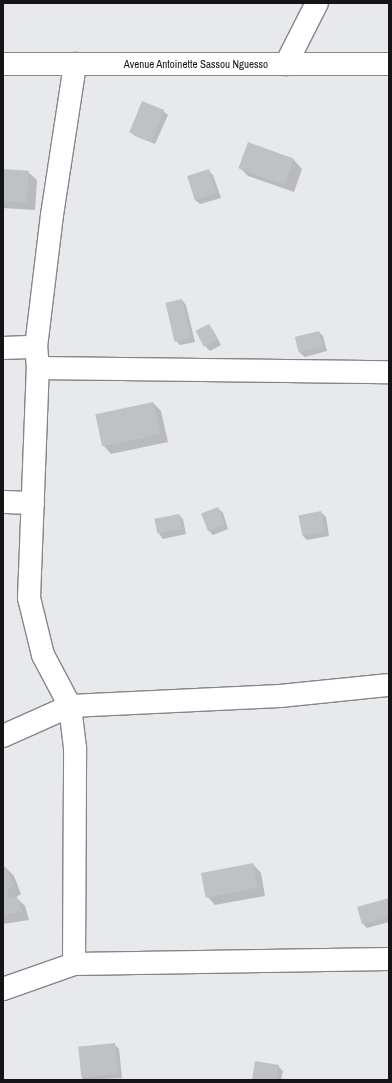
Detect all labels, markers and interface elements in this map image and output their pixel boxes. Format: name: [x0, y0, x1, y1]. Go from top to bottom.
street label: Avenue Antoinette Sassou Nguesso: [124, 57, 268, 71]

